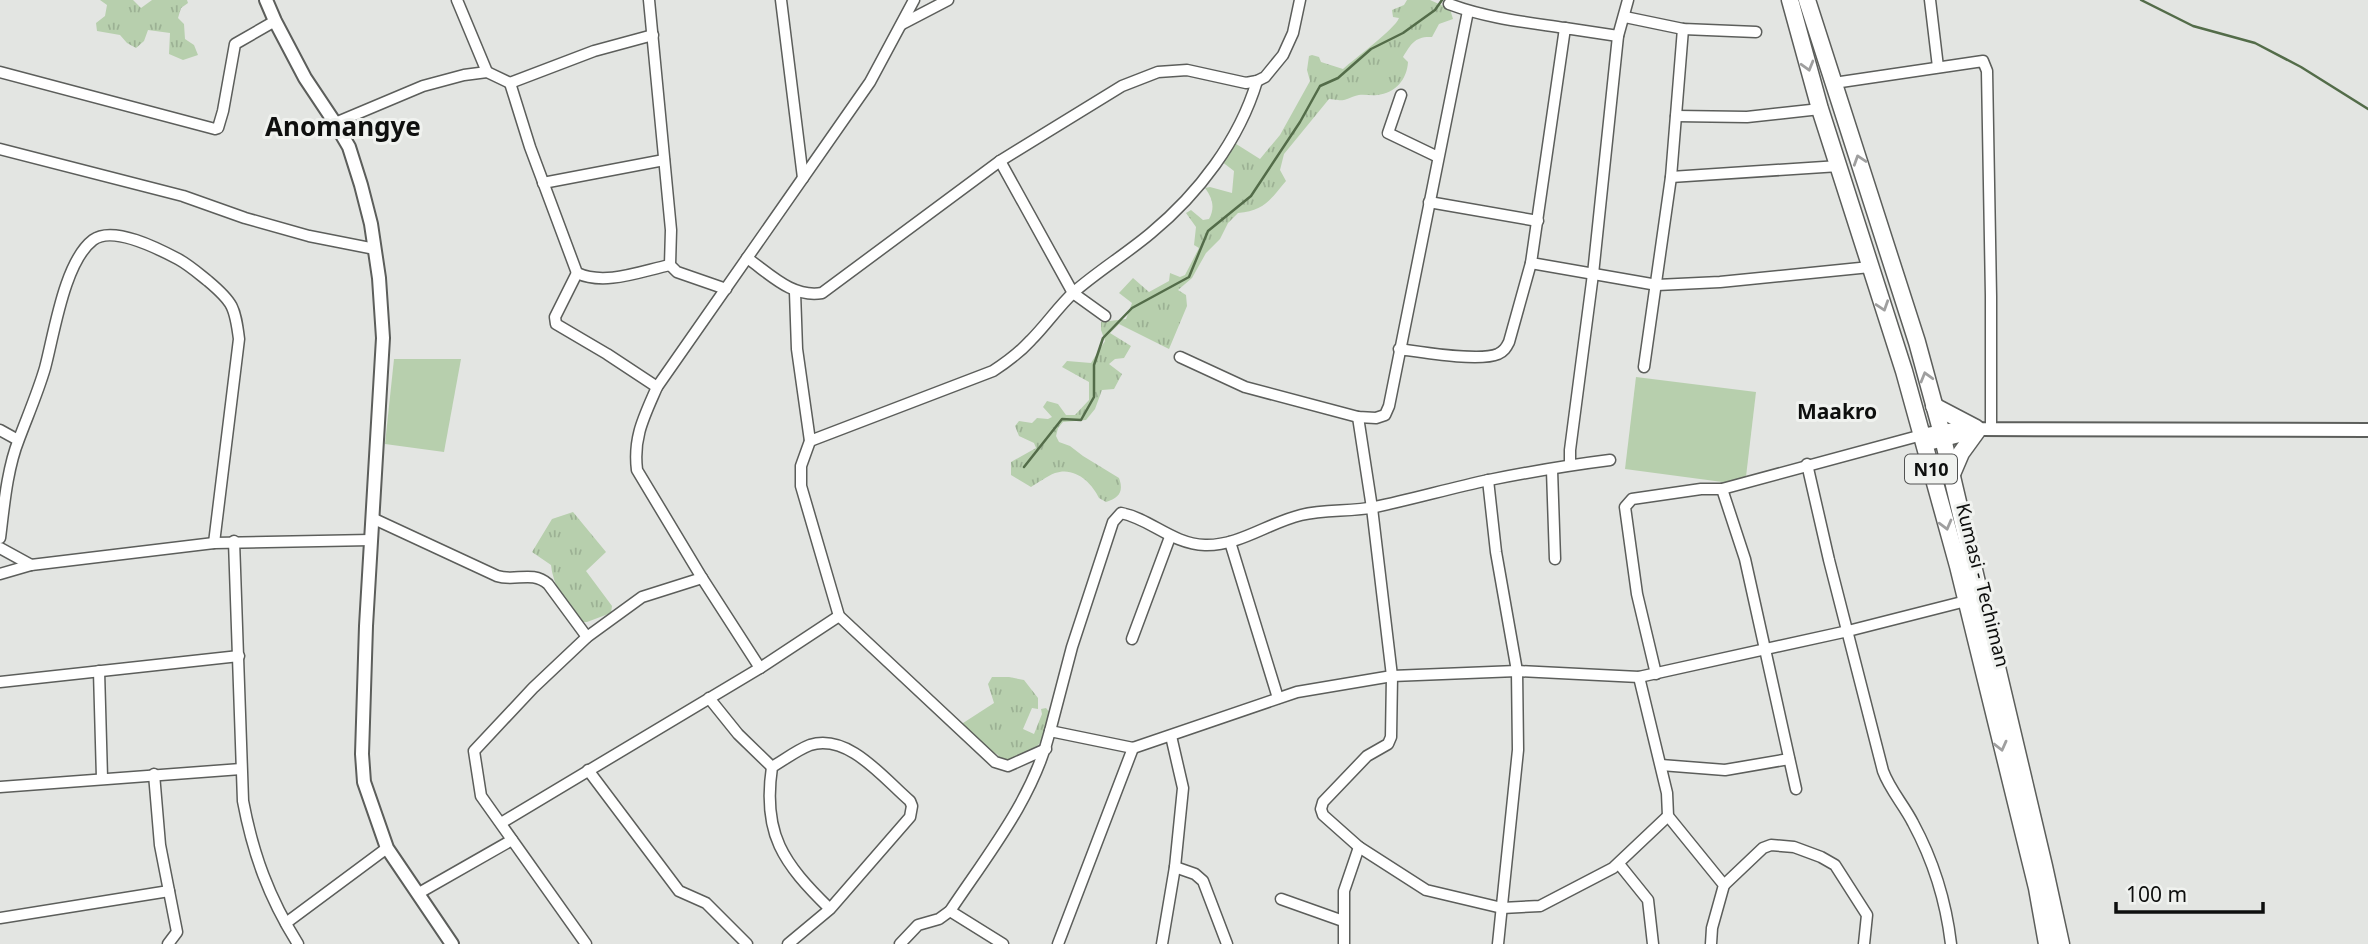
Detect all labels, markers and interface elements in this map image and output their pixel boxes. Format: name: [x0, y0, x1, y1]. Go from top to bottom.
one-way arrow: [1800, 59, 1815, 71]
district label: Anomangye: [265, 108, 421, 144]
one-way arrow: [1853, 154, 1867, 166]
one-way arrow: [1874, 300, 1889, 312]
one-way arrow: [1920, 371, 1935, 383]
district label: Maakro: [1797, 397, 1877, 425]
road number: N10: [1905, 454, 1957, 484]
street label: Kumasi - Techiman: [1950, 500, 2016, 670]
one-way arrow: [1938, 519, 1953, 531]
one-way arrow: [1993, 739, 2007, 751]
scale bar: [2116, 870, 2263, 914]
text: 100 m: [2126, 880, 2187, 908]

